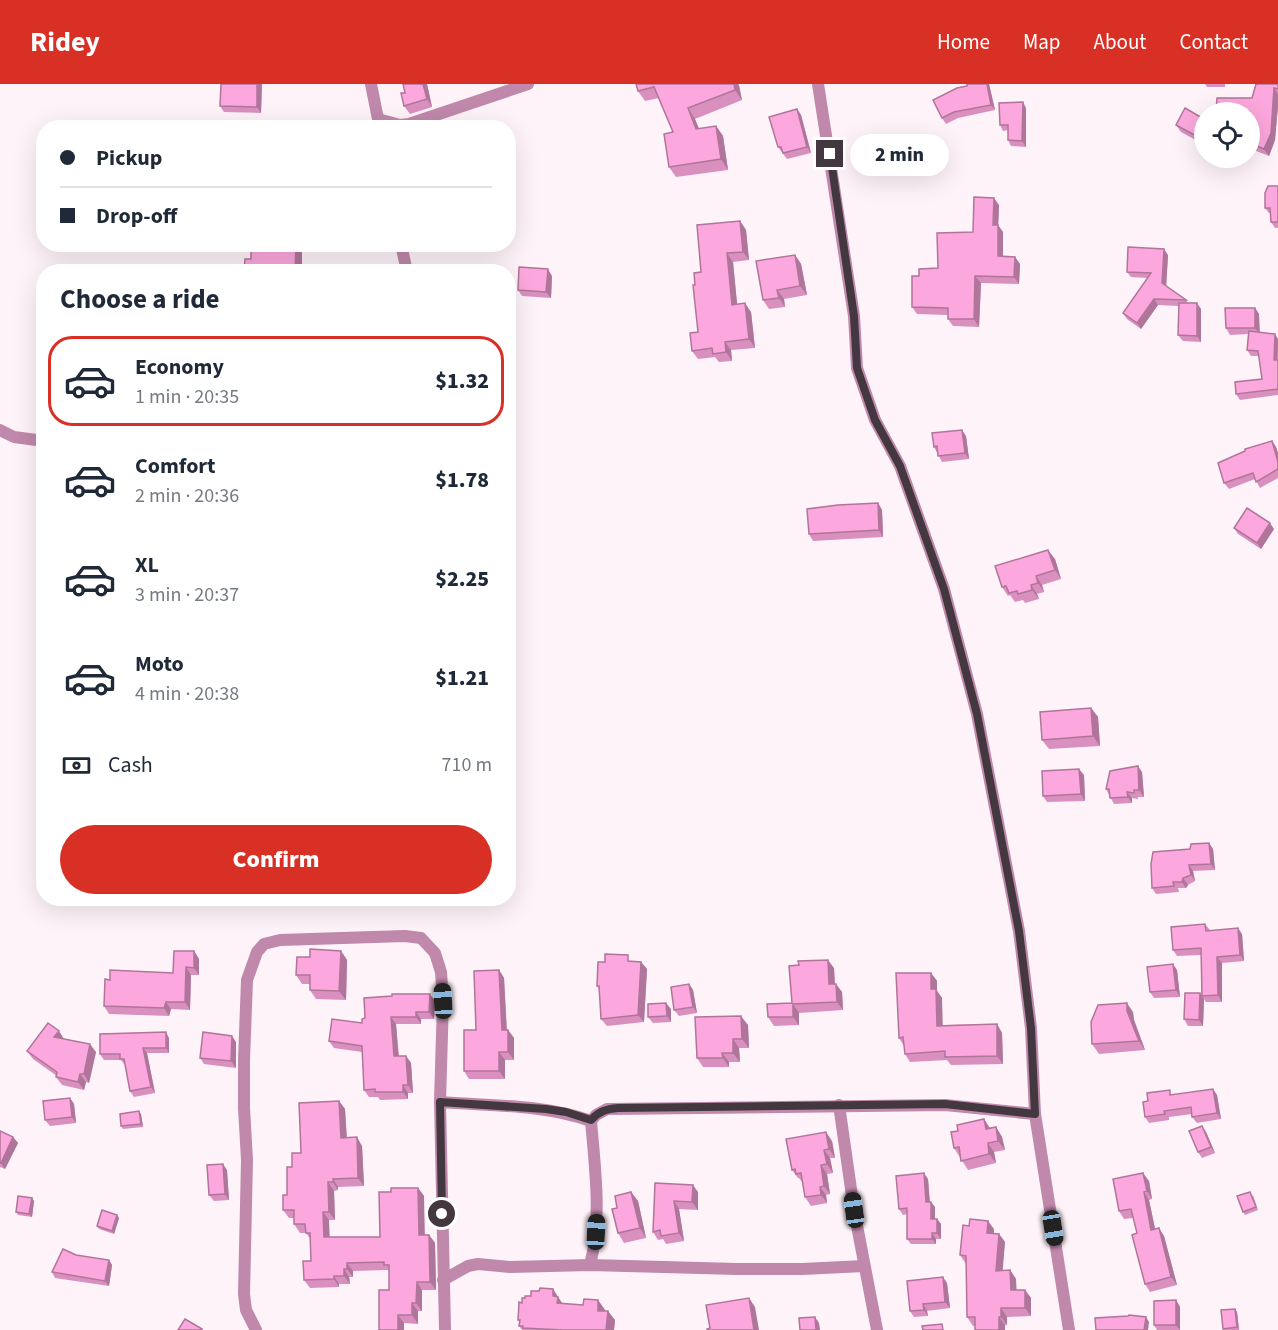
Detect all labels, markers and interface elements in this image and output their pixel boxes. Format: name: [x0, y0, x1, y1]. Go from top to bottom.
text: Ridey: [30, 22, 100, 62]
text: Home: [937, 27, 990, 57]
text: Map: [1023, 27, 1061, 57]
text: About: [1094, 27, 1146, 57]
text: Contact: [1179, 27, 1248, 57]
map controls: [1194, 102, 1260, 168]
button: locate: [1194, 102, 1260, 168]
callout: 2 min: [851, 133, 950, 175]
route end: [816, 140, 843, 167]
text: 2 min: [875, 141, 924, 169]
text: Pickup: [96, 142, 162, 174]
text: Drop-off: [96, 200, 177, 232]
text: Choose a ride: [60, 280, 220, 319]
text: Economy: [135, 351, 224, 383]
icon: car: [63, 354, 117, 408]
text: $1.32: [435, 365, 489, 397]
text: 1 min · 20:35: [135, 383, 239, 411]
text: Comfort: [135, 450, 216, 482]
icon: car: [63, 453, 117, 507]
text: $1.78: [435, 464, 489, 496]
text: 2 min · 20:36: [135, 482, 239, 510]
text: XL: [135, 549, 159, 581]
icon: car: [63, 552, 117, 606]
text: $2.25: [435, 563, 489, 595]
text: 3 min · 20:37: [135, 581, 239, 609]
text: Moto: [135, 648, 184, 680]
icon: car: [63, 651, 117, 705]
text: $1.21: [435, 662, 489, 694]
text: 4 min · 20:38: [135, 680, 239, 708]
icon: cash: [60, 749, 93, 782]
text: Cash: [108, 749, 153, 781]
text: 710 m: [442, 751, 492, 779]
button: Confirm: [60, 825, 492, 894]
car: [433, 983, 453, 1019]
car: [843, 1191, 865, 1229]
route start: [428, 1200, 455, 1227]
car: [1041, 1209, 1065, 1247]
car: [586, 1214, 606, 1250]

